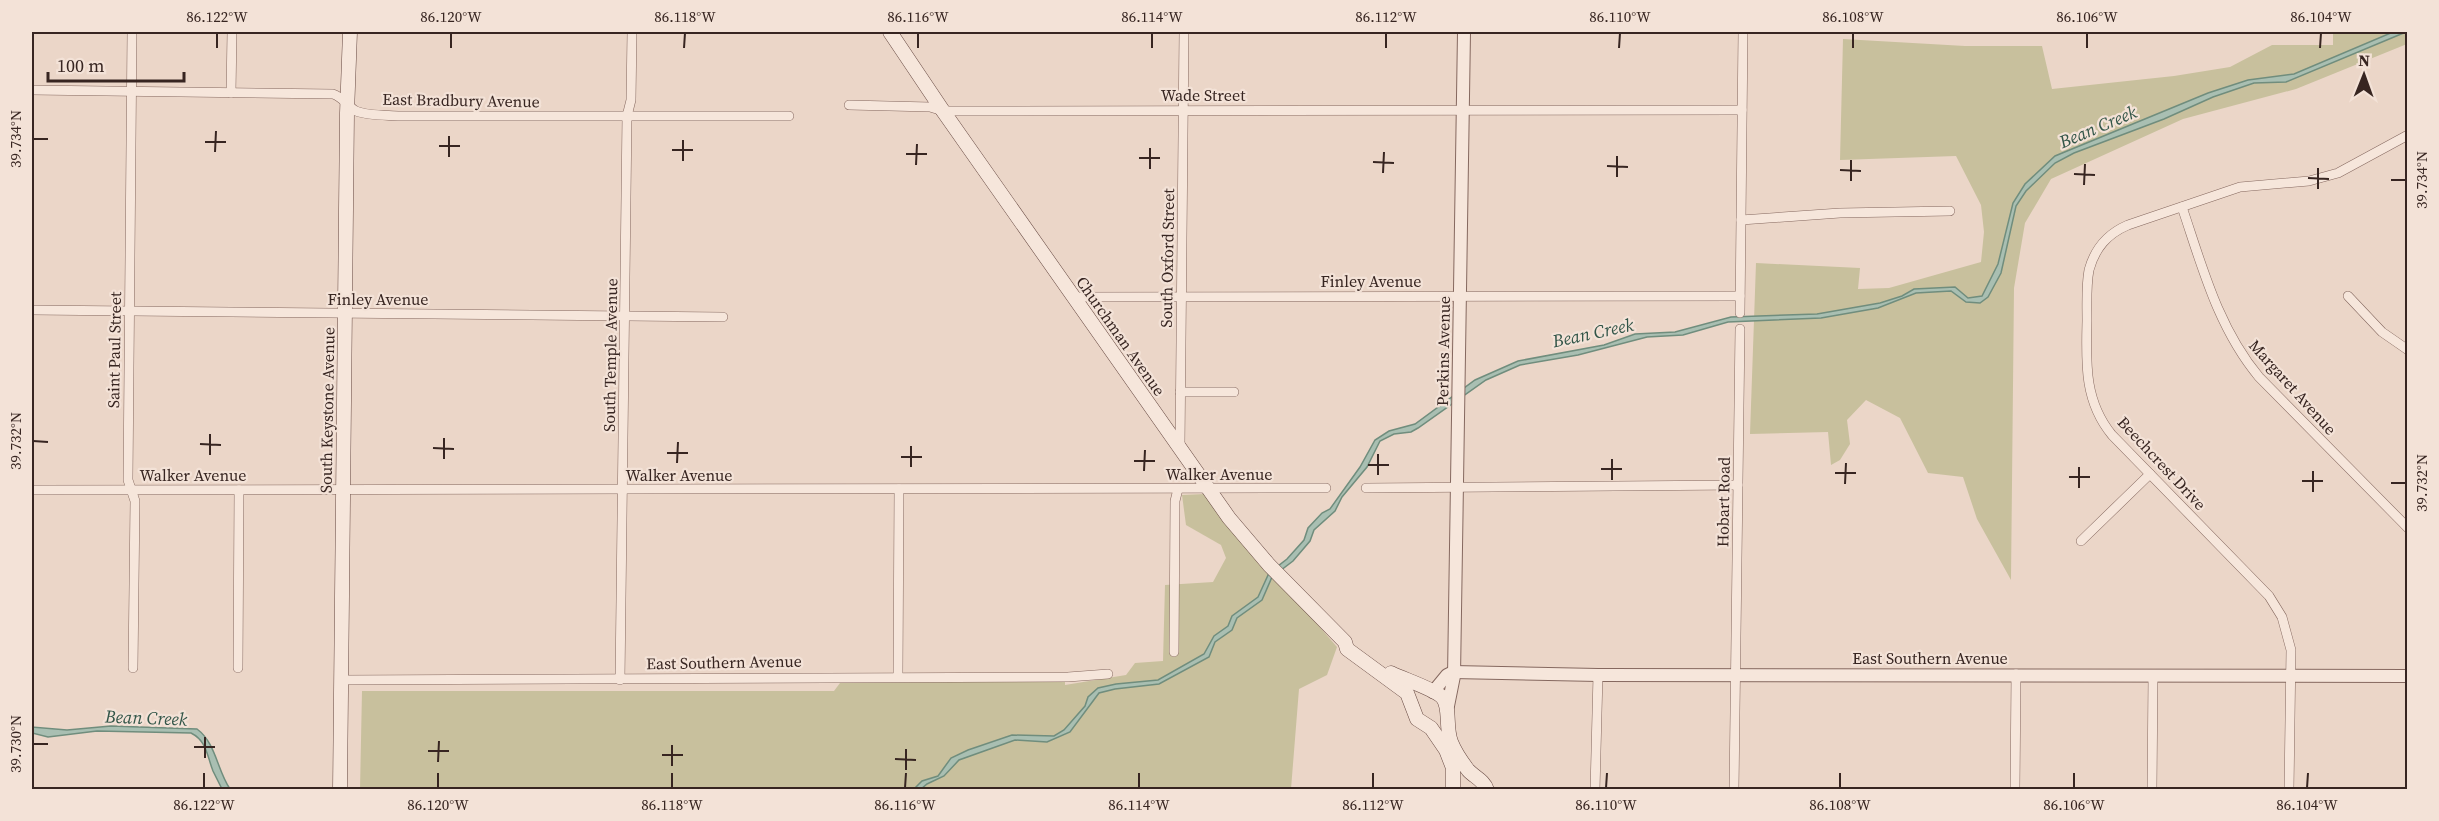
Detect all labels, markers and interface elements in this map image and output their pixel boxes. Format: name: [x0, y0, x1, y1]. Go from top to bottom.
text: 86.122°W: [186, 6, 248, 27]
text: 86.120°W: [420, 6, 482, 27]
text: 86.118°W: [654, 6, 716, 27]
text: 86.116°W: [887, 6, 949, 27]
text: 86.114°W: [1121, 6, 1183, 27]
text: 86.112°W: [1355, 6, 1417, 27]
text: 86.110°W: [1589, 6, 1651, 27]
text: 86.108°W: [1822, 6, 1884, 27]
text: 86.106°W: [2056, 6, 2118, 27]
text: 86.104°W: [2290, 6, 2352, 27]
scale bar: [48, 45, 184, 83]
north arrow: [2334, 45, 2394, 105]
text: N: [2358, 49, 2371, 71]
text: 100 m: [57, 53, 104, 78]
street label: Wade Street: [1161, 84, 1246, 106]
street label: East Bradbury Avenue: [382, 88, 540, 112]
water label: Bean Creek: [2054, 99, 2141, 155]
text: 39.734°N: [5, 110, 26, 168]
text: 39.734°N: [2411, 151, 2432, 209]
street label: South Oxford Street: [1155, 187, 1179, 328]
street label: Finley Avenue: [1321, 270, 1421, 292]
street label: Churchman Avenue: [1071, 272, 1171, 400]
street label: South Temple Avenue: [598, 278, 622, 432]
street label: Finley Avenue: [328, 288, 428, 310]
street label: Saint Paul Street: [102, 291, 126, 408]
street label: Perkins Avenue: [1431, 296, 1455, 406]
water label: Bean Creek: [1549, 312, 1636, 353]
street label: South Keystone Avenue: [315, 327, 339, 493]
street label: Margaret Avenue: [2244, 335, 2342, 439]
street label: Beechcrest Drive: [2113, 411, 2211, 515]
text: 39.732°N: [5, 412, 26, 470]
text: 39.732°N: [2411, 454, 2432, 512]
street label: Hobart Road: [1711, 457, 1735, 547]
street label: Walker Avenue: [1166, 463, 1272, 485]
street label: Walker Avenue: [140, 464, 246, 486]
street label: Walker Avenue: [626, 464, 732, 486]
street label: East Southern Avenue: [1852, 647, 2008, 669]
street label: East Southern Avenue: [646, 650, 802, 674]
water label: Bean Creek: [103, 704, 188, 731]
text: 39.730°N: [5, 715, 26, 773]
text: 86.122°W: [173, 794, 235, 815]
text: 86.120°W: [407, 794, 469, 815]
text: 86.118°W: [641, 794, 703, 815]
text: 86.116°W: [874, 794, 936, 815]
text: 86.114°W: [1108, 794, 1170, 815]
text: 86.112°W: [1342, 794, 1404, 815]
text: 86.110°W: [1575, 794, 1637, 815]
text: 86.108°W: [1809, 794, 1871, 815]
text: 86.106°W: [2043, 794, 2105, 815]
text: 86.104°W: [2276, 794, 2338, 815]

